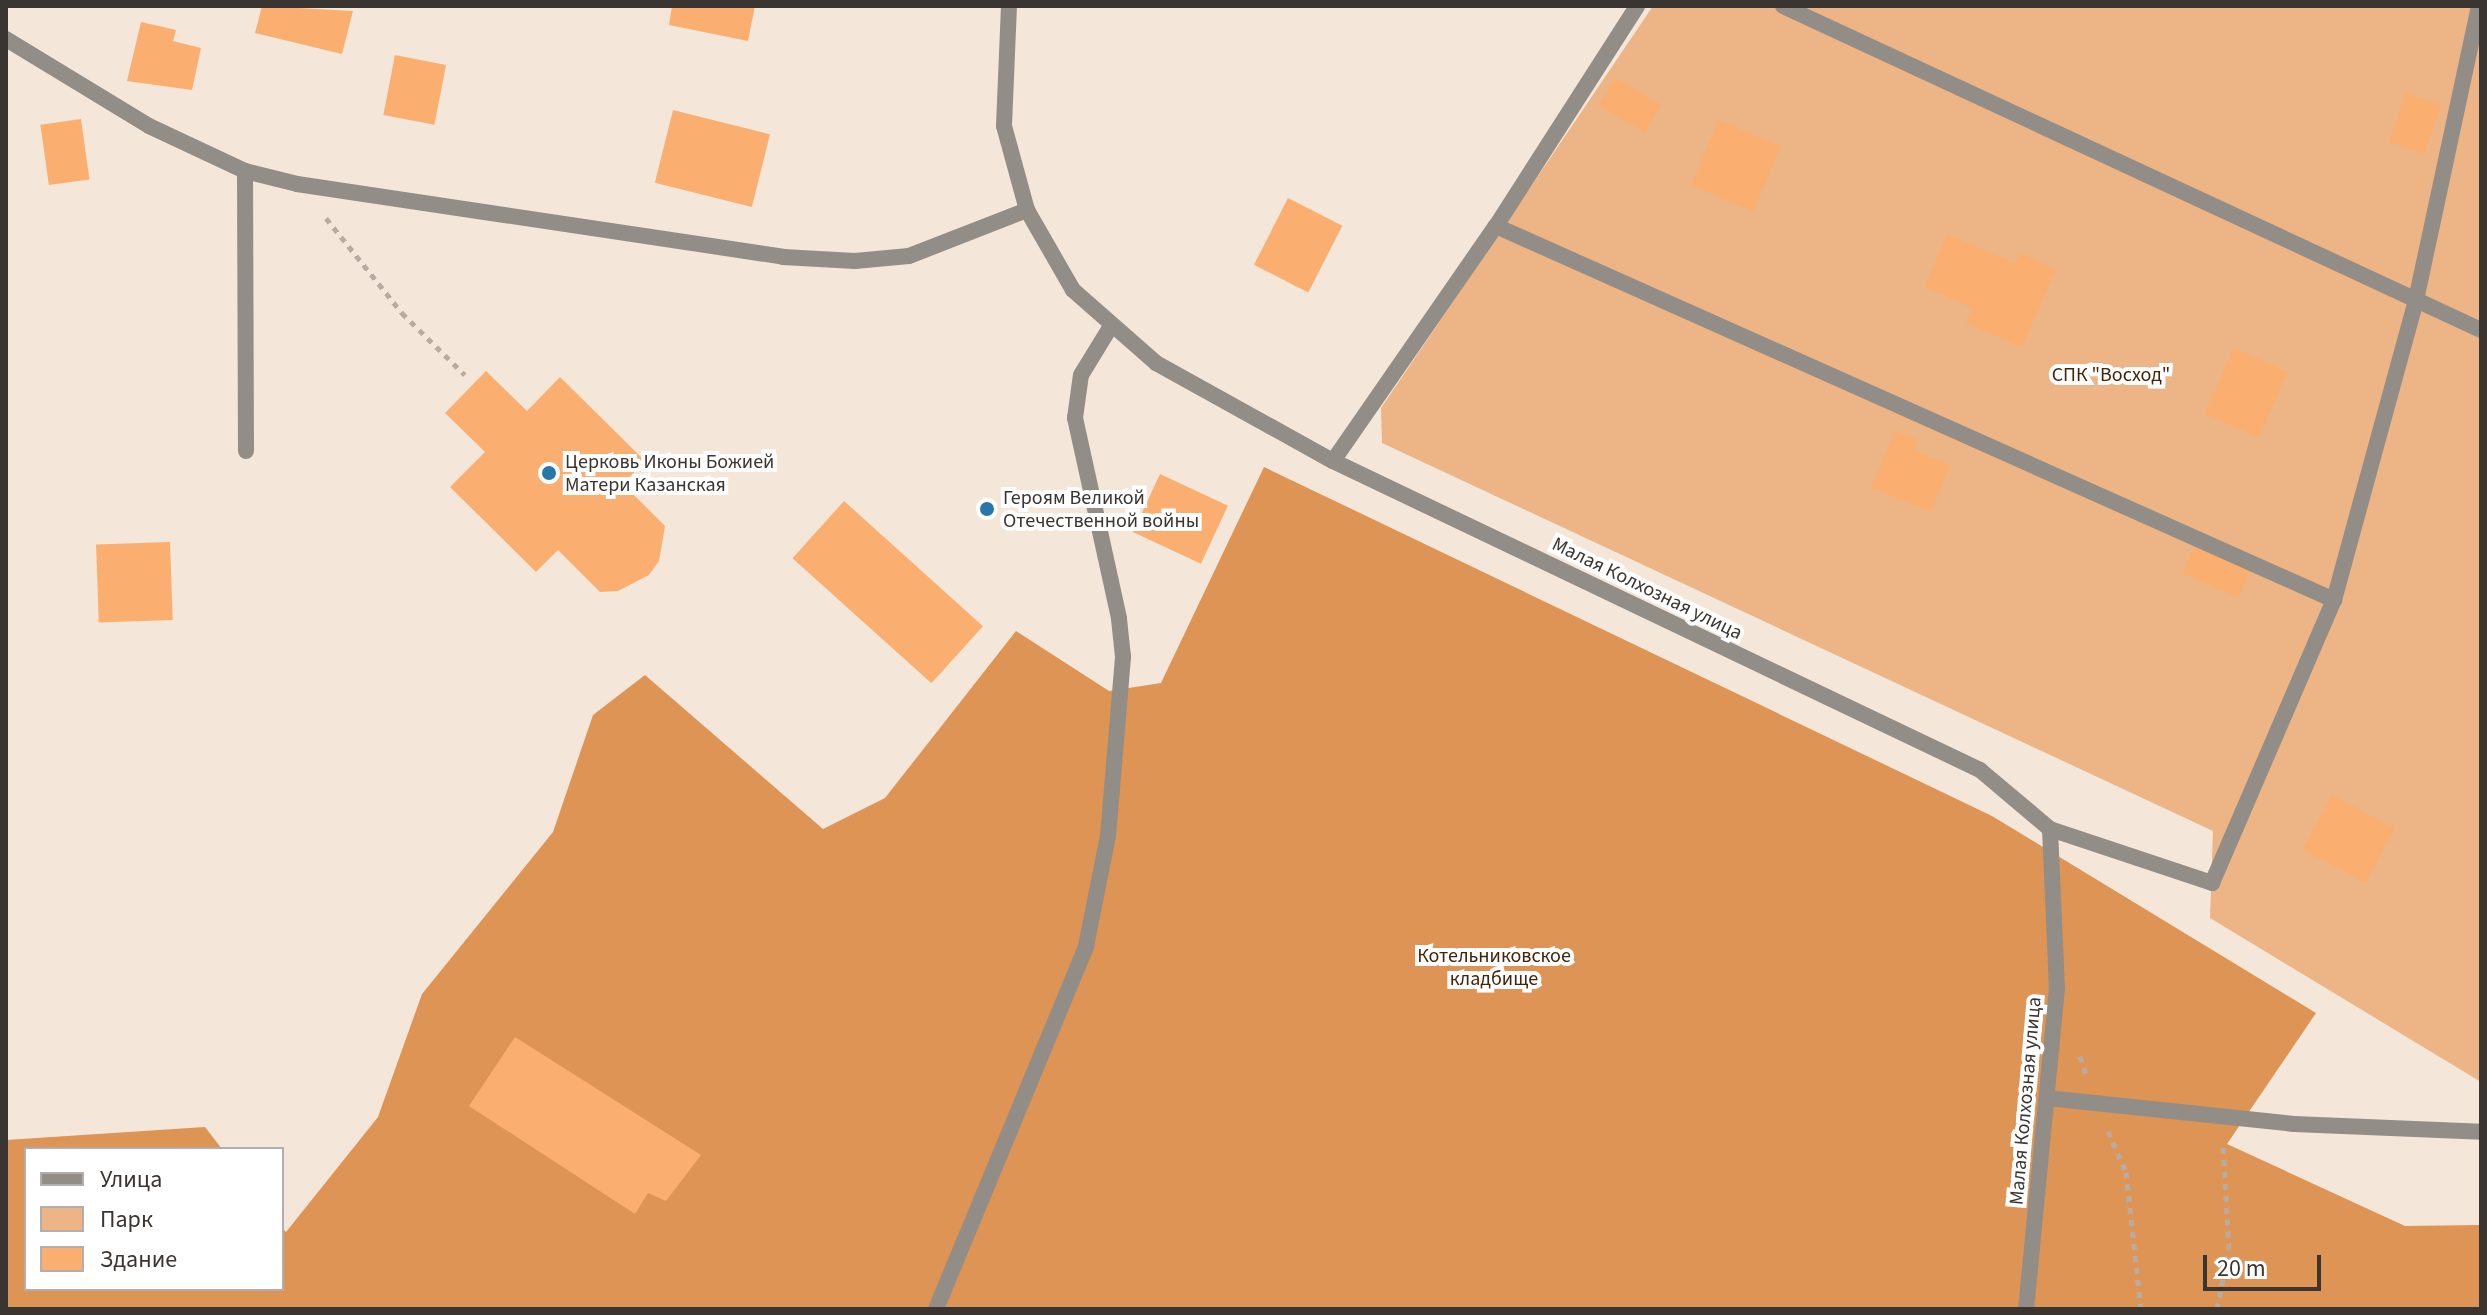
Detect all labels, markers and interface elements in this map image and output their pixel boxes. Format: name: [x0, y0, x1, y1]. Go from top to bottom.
park label: СПК "Восход": [2052, 363, 2170, 387]
place label: Церковь Иконы Божией Матери Казанская: [565, 450, 774, 497]
marker: Церковь Иконы Божией Матери Казанская: [540, 464, 558, 482]
place label: Героям Великой Отечественной войны: [1003, 486, 1199, 533]
marker: Героям Великой Отечественной войны: [978, 500, 996, 518]
street label: Малая Колхозная улица: [1548, 532, 1746, 646]
park label: Котельниковское кладбище: [1417, 945, 1571, 992]
street label: Малая Колхозная улица: [2005, 996, 2047, 1206]
legend: [24, 1147, 284, 1291]
text: Улица: [100, 1162, 162, 1197]
text: Парк: [100, 1202, 153, 1237]
scale bar: [2207, 1239, 2325, 1289]
text: Здание: [100, 1242, 177, 1277]
text: 20 m: [2217, 1251, 2266, 1286]

